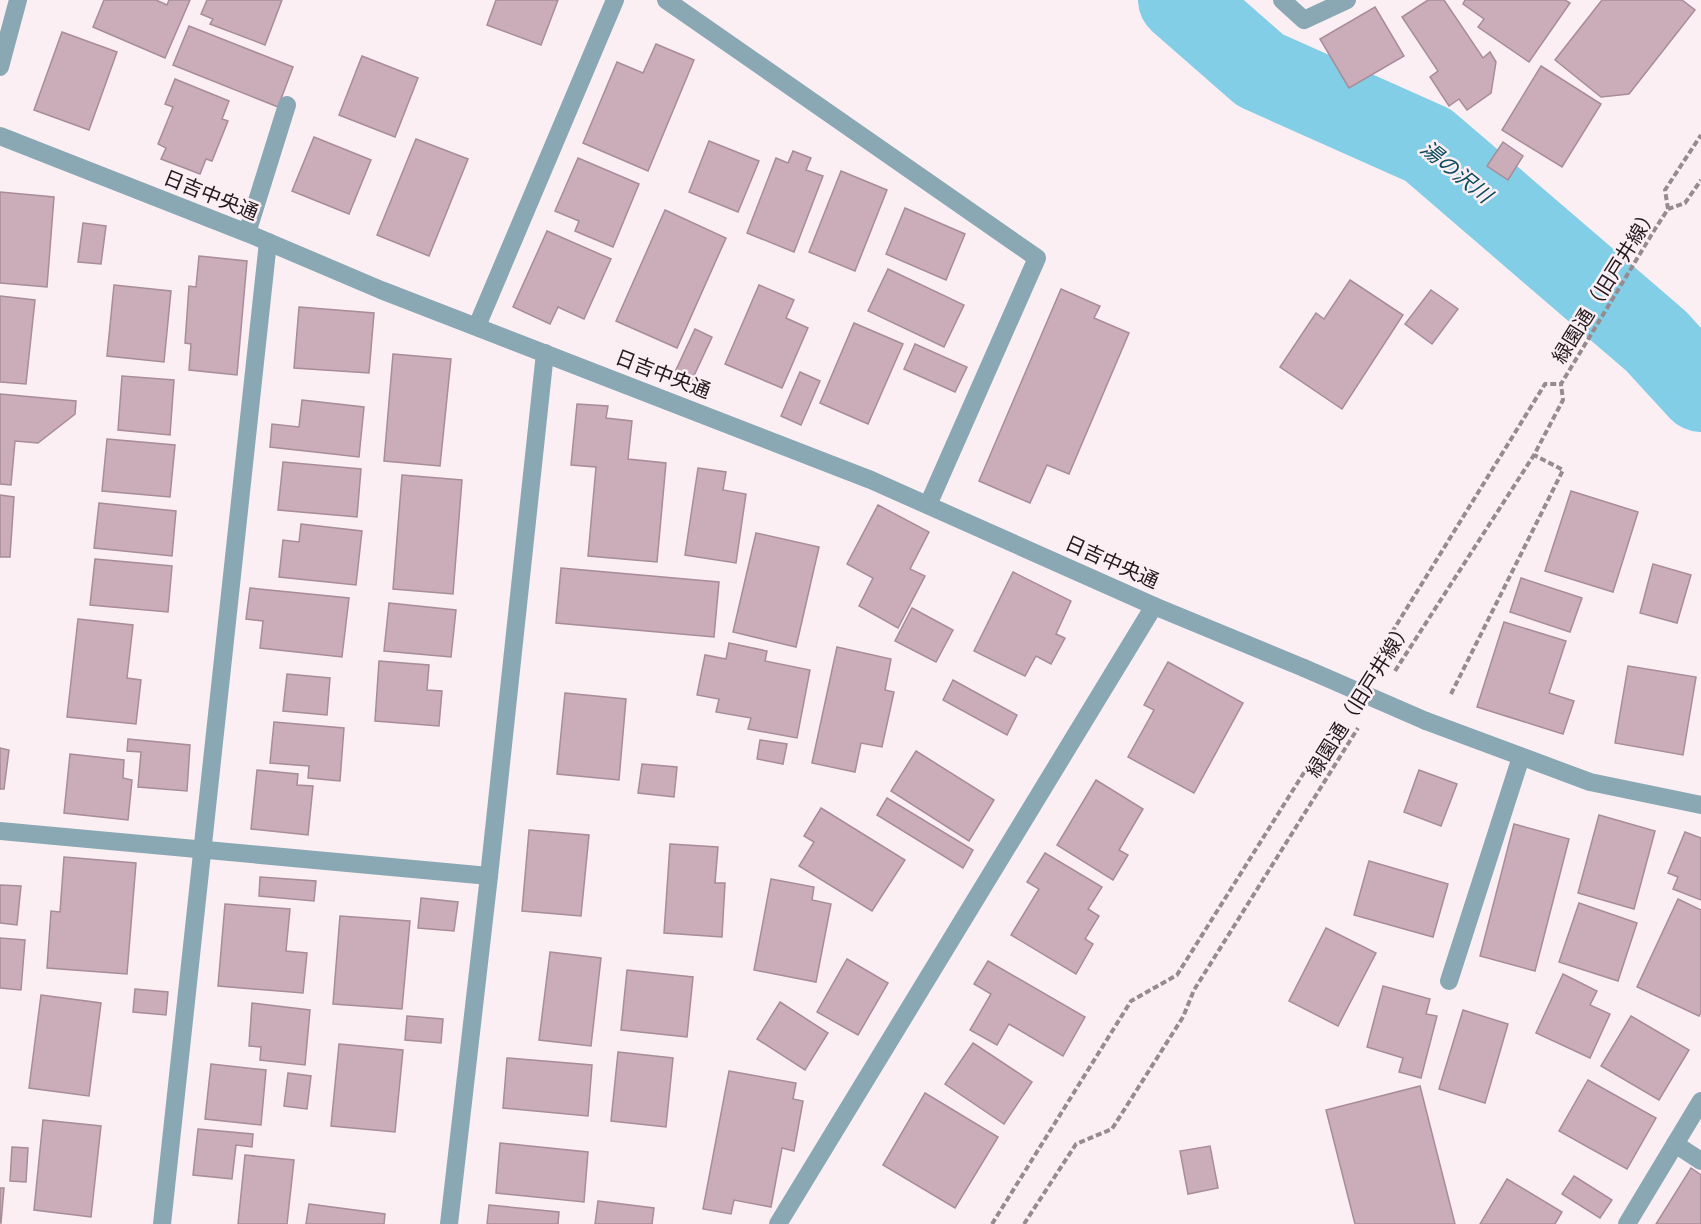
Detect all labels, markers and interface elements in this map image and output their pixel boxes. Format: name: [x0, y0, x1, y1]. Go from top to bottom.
water label: 湯の沢川: [1416, 136, 1498, 209]
street label: 日吉中央通: [160, 166, 261, 225]
street label: 緑園通（旧戸井線）: [1548, 203, 1663, 368]
street label: 日吉中央通: [612, 346, 714, 403]
street label: 日吉中央通: [1061, 532, 1162, 593]
street label: 緑園通（旧戸井線）: [1302, 617, 1417, 782]

